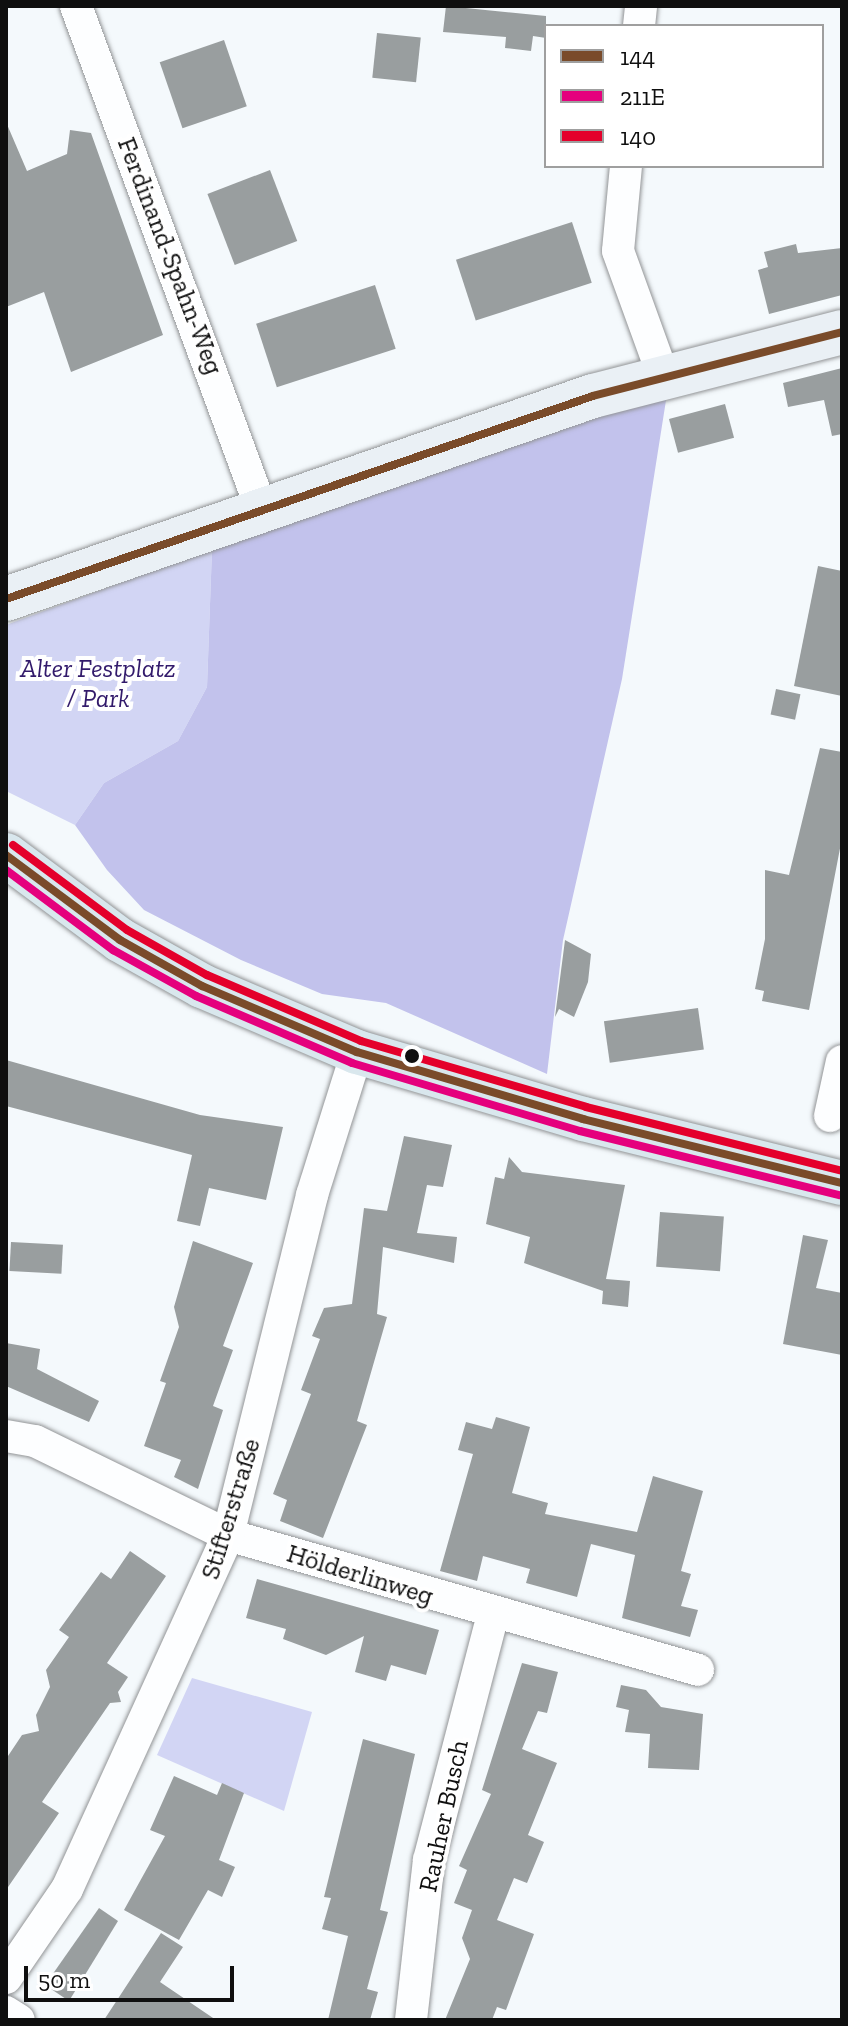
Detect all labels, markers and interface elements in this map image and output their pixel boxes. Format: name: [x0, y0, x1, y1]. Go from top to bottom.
legend: [544, 24, 824, 168]
text: 144: [620, 42, 655, 71]
text: 211E: [620, 82, 665, 111]
text: 140: [620, 122, 656, 151]
street label: Ferdinand-Spahn-Weg: [110, 133, 230, 379]
park label: Alter Festplatz / Park: [20, 653, 176, 714]
unlabelled marker: [404, 1048, 420, 1064]
street label: Stifterstraße: [195, 1435, 267, 1583]
street label: Hölderlinweg: [283, 1538, 437, 1612]
street label: Rauher Busch: [413, 1737, 475, 1895]
scale bar: [28, 1950, 238, 2000]
text: 50 m: [38, 1965, 90, 1994]

